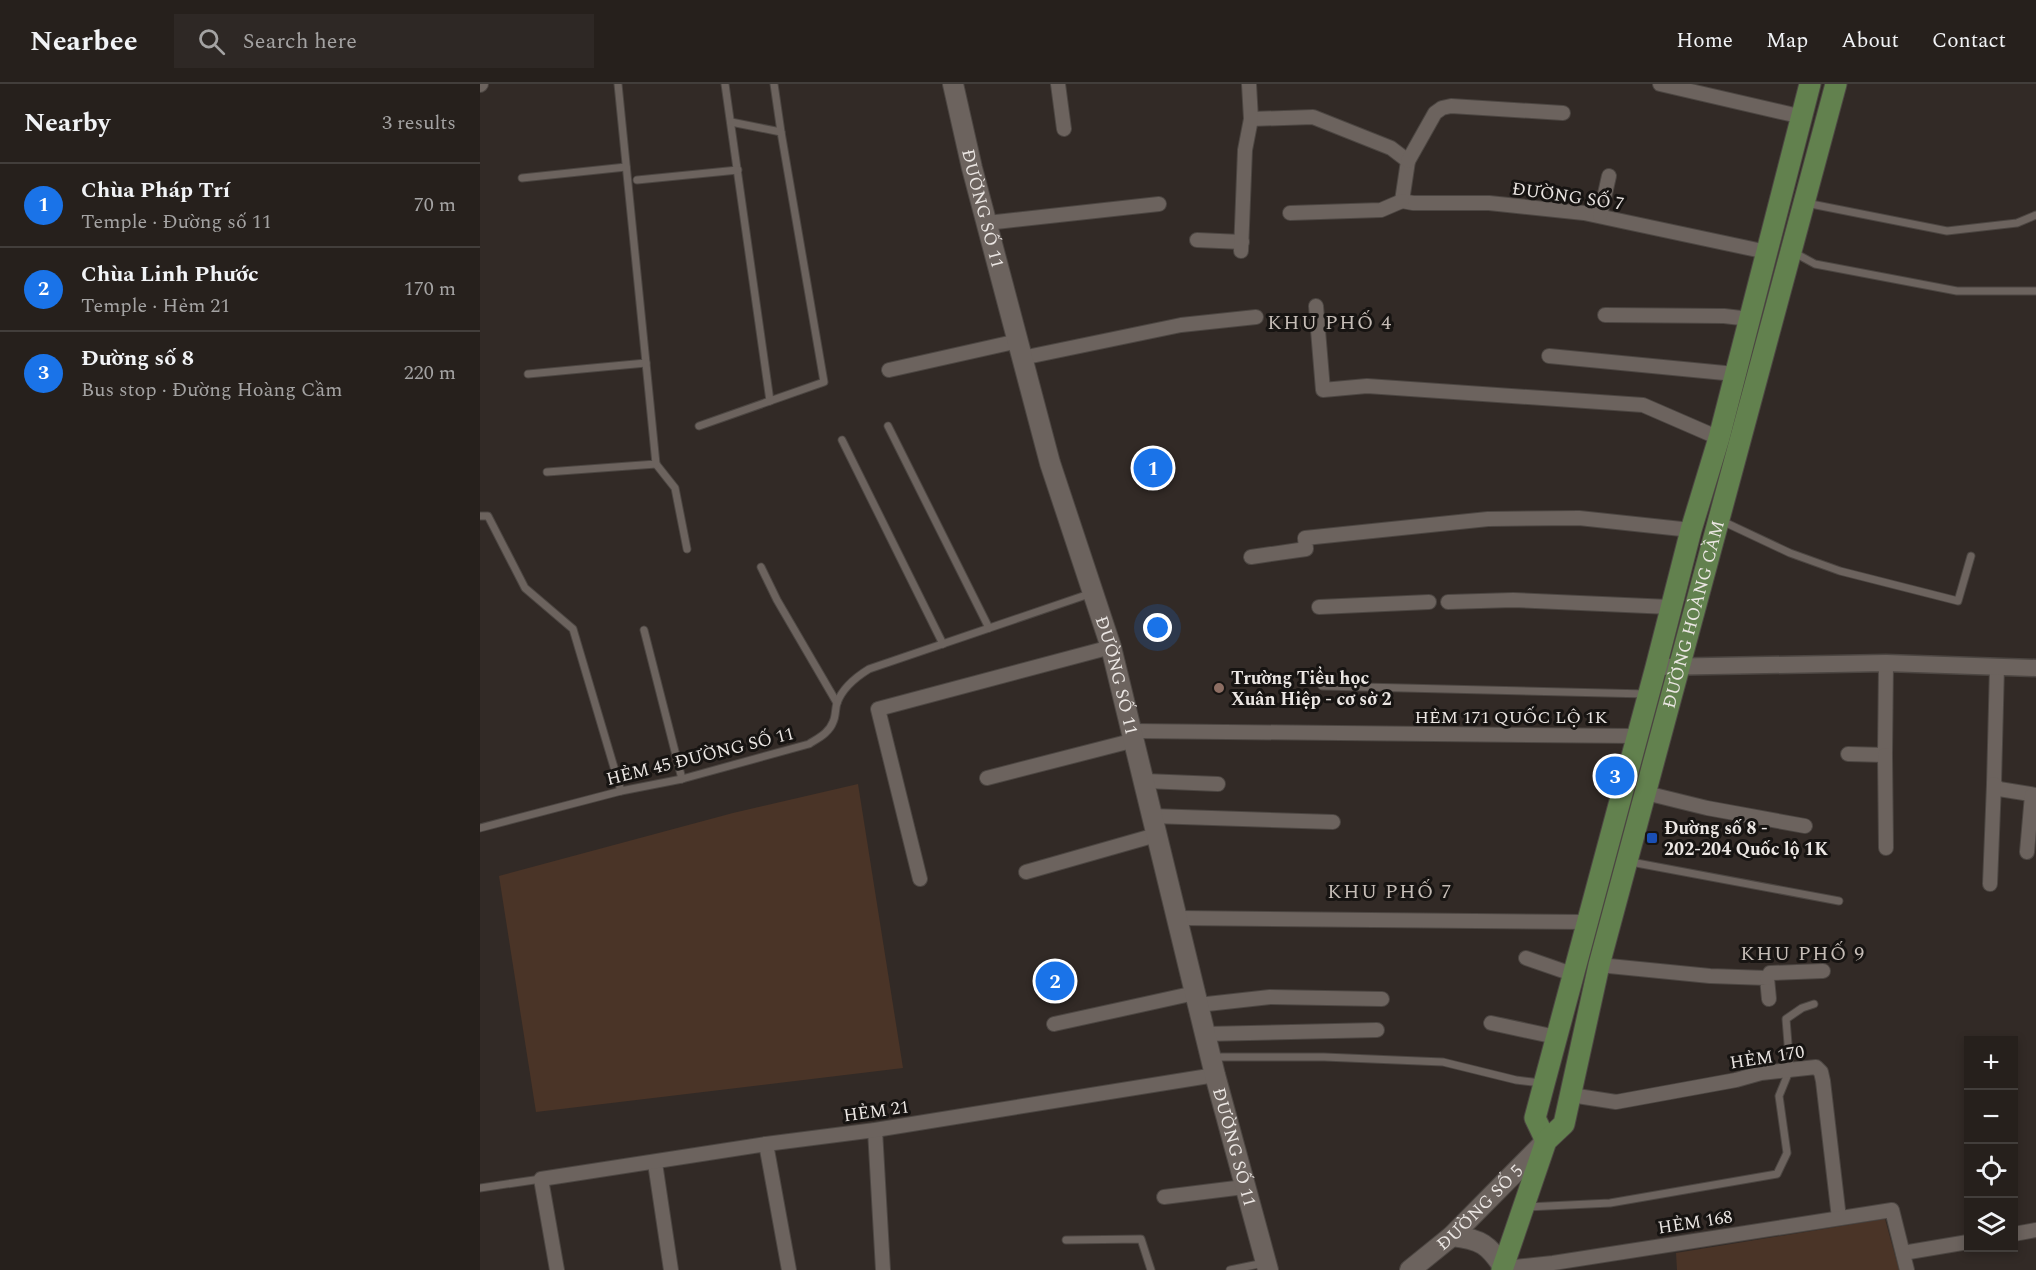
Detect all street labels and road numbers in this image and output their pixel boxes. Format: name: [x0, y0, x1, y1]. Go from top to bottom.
street label: ĐƯỜNG SỐ 11: [954, 146, 1011, 271]
street label: ĐƯỜNG SỐ 7: [1510, 175, 1626, 218]
street label: ĐƯỜNG HOÀNG CẦM: [1656, 517, 1732, 712]
street label: ĐƯỜNG SỐ 11: [1088, 612, 1145, 738]
street label: HẺM 171 QUỐC LỘ 1K: [1415, 704, 1608, 731]
street label: HẺM 45 ĐƯỜNG SỐ 11: [603, 720, 797, 793]
street label: HẺM 170: [1728, 1038, 1806, 1077]
street label: ĐƯỜNG SỐ 11: [1205, 1084, 1263, 1209]
street label: HẺM 21: [841, 1094, 911, 1129]
street label: ĐƯỜNG SỐ 5: [1431, 1158, 1530, 1257]
street label: HẺM 168: [1656, 1203, 1734, 1242]

